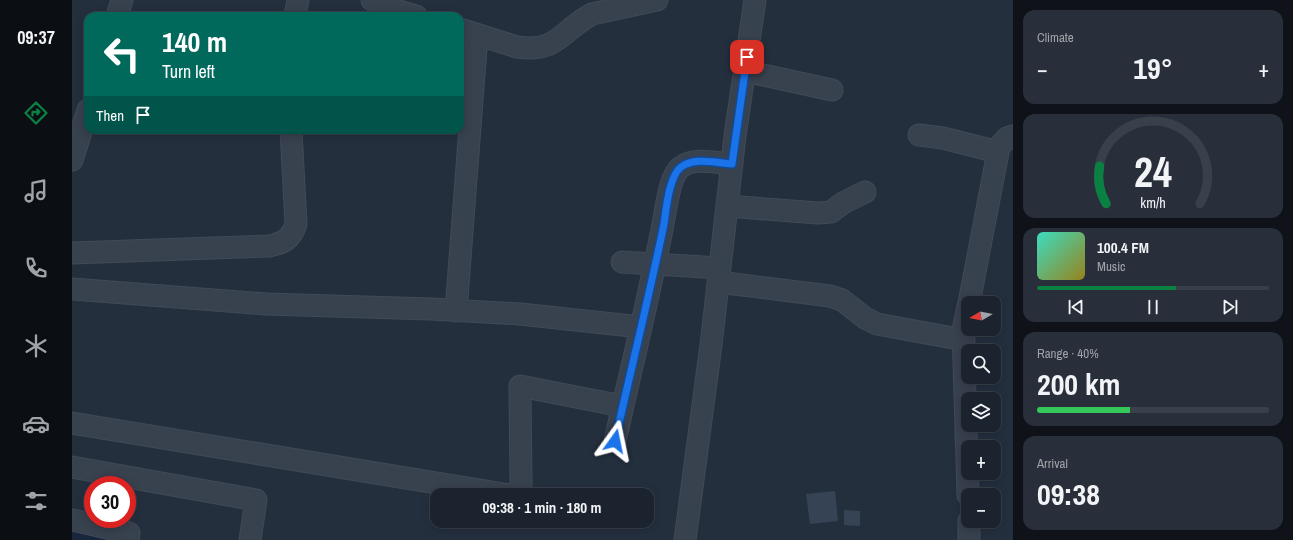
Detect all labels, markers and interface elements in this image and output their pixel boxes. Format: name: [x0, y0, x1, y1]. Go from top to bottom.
text: 140 m: [162, 23, 227, 61]
text: 09:37: [17, 25, 55, 50]
icon: left: [96, 28, 148, 80]
text: Climate: [1037, 29, 1074, 46]
pin: [730, 40, 764, 74]
icon: arrive: [736, 46, 758, 68]
text: 19°: [1133, 48, 1173, 88]
text: −: [1037, 54, 1048, 84]
text: +: [1258, 54, 1269, 84]
text: Turn left: [162, 59, 215, 84]
icon: directions: [22, 99, 50, 127]
icon: arrive: [132, 104, 154, 126]
text: Then: [96, 105, 124, 126]
text: 24: [1134, 144, 1172, 200]
icon: music: [22, 177, 50, 205]
text: km/h: [1140, 193, 1166, 212]
text: 100.4 FM: [1097, 237, 1149, 258]
icon: phone: [22, 254, 50, 282]
text: Music: [1097, 258, 1125, 275]
north arrow: [961, 296, 1001, 336]
map controls: [961, 296, 1001, 528]
icon: previous: [1065, 296, 1087, 318]
icon: pause: [1142, 296, 1164, 318]
icon: next: [1219, 296, 1241, 318]
icon: climate: [22, 332, 50, 360]
button: search: [961, 344, 1001, 384]
text: Range · 40%: [1037, 345, 1099, 362]
text: 200 km: [1037, 364, 1120, 404]
button: layers: [961, 392, 1001, 432]
icon: car: [22, 410, 50, 438]
position arrow: [594, 420, 636, 462]
button: +: [961, 440, 1001, 480]
text: Arrival: [1037, 455, 1068, 472]
text: 09:38: [1037, 474, 1100, 514]
speed limit sign: 30: [84, 476, 136, 528]
icon: filters: [22, 487, 50, 515]
button: −: [961, 488, 1001, 528]
text: 09:38 · 1 min · 180 m: [483, 497, 601, 518]

